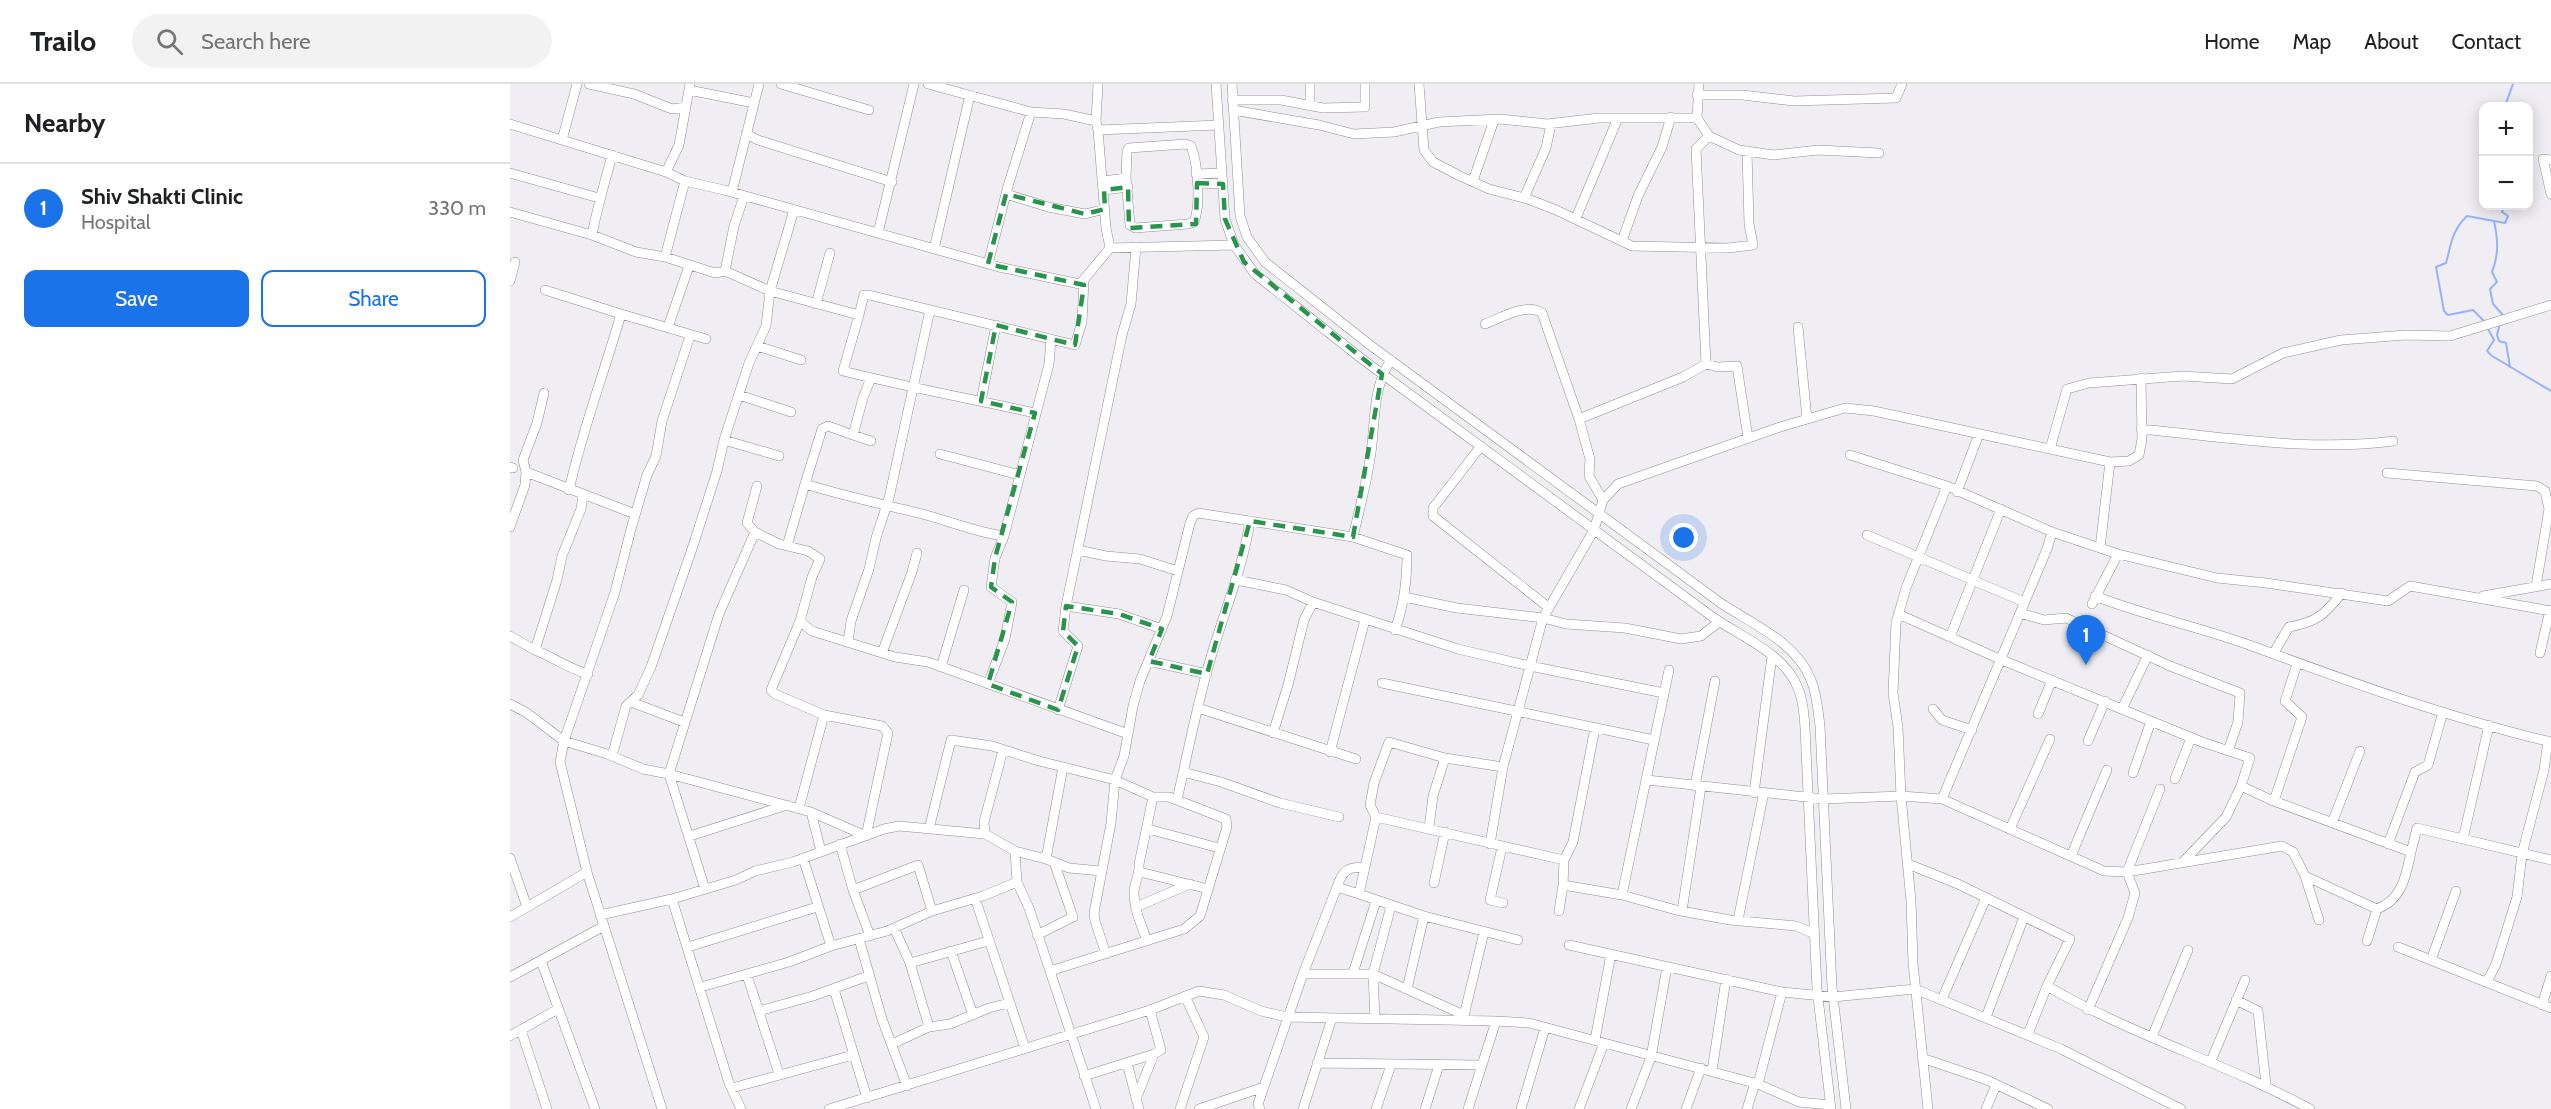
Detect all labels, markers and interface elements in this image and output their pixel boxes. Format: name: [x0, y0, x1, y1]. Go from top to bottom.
search box: [132, 14, 552, 68]
text: Trailo: [30, 24, 96, 58]
icon: search: [153, 25, 186, 58]
text: Search here: [201, 28, 310, 55]
text: Home: [2204, 29, 2260, 54]
text: Map: [2293, 29, 2331, 54]
text: About: [2364, 29, 2418, 54]
text: Contact: [2451, 29, 2521, 54]
map controls: [2479, 102, 2533, 210]
button: +: [2479, 102, 2533, 156]
text: Nearby: [24, 107, 105, 139]
button: −: [2479, 156, 2533, 210]
text: Shiv Shakti Clinic: [81, 183, 243, 210]
text: 1: [40, 196, 47, 220]
text: 330 m: [428, 196, 486, 220]
text: Hospital: [81, 210, 151, 234]
button: Save: [24, 270, 249, 327]
button: Share: [261, 270, 486, 327]
your location: [1669, 523, 1698, 552]
pin: 1: [2066, 616, 2106, 665]

